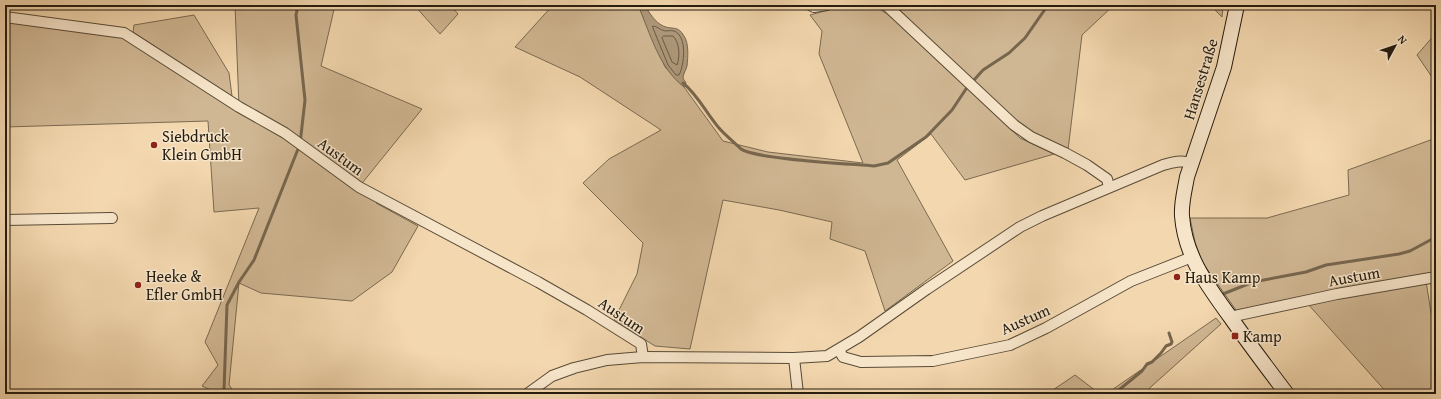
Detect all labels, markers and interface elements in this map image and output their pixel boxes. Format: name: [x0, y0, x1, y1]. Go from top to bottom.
north arrow: [1375, 26, 1415, 66]
text: N: [1394, 32, 1412, 48]
street label: Hansestraße: [1176, 35, 1224, 123]
place label: Siebdruck Klein GmbH: [162, 124, 242, 166]
street label: Austum: [313, 131, 369, 181]
marker: Siebdruck Klein GmbH: [149, 140, 159, 150]
street label: Austum: [1326, 260, 1382, 292]
place label: Heeke & Efler GmbH: [146, 264, 223, 306]
place label: Haus Kamp: [1185, 265, 1261, 289]
marker: Haus Kamp: [1172, 272, 1182, 282]
marker: Heeke & Efler GmbH: [133, 280, 143, 290]
street label: Austum: [594, 290, 650, 340]
street label: Austum: [996, 297, 1054, 341]
place label: Kamp: [1243, 324, 1282, 348]
marker: Kamp: [1230, 331, 1240, 341]

